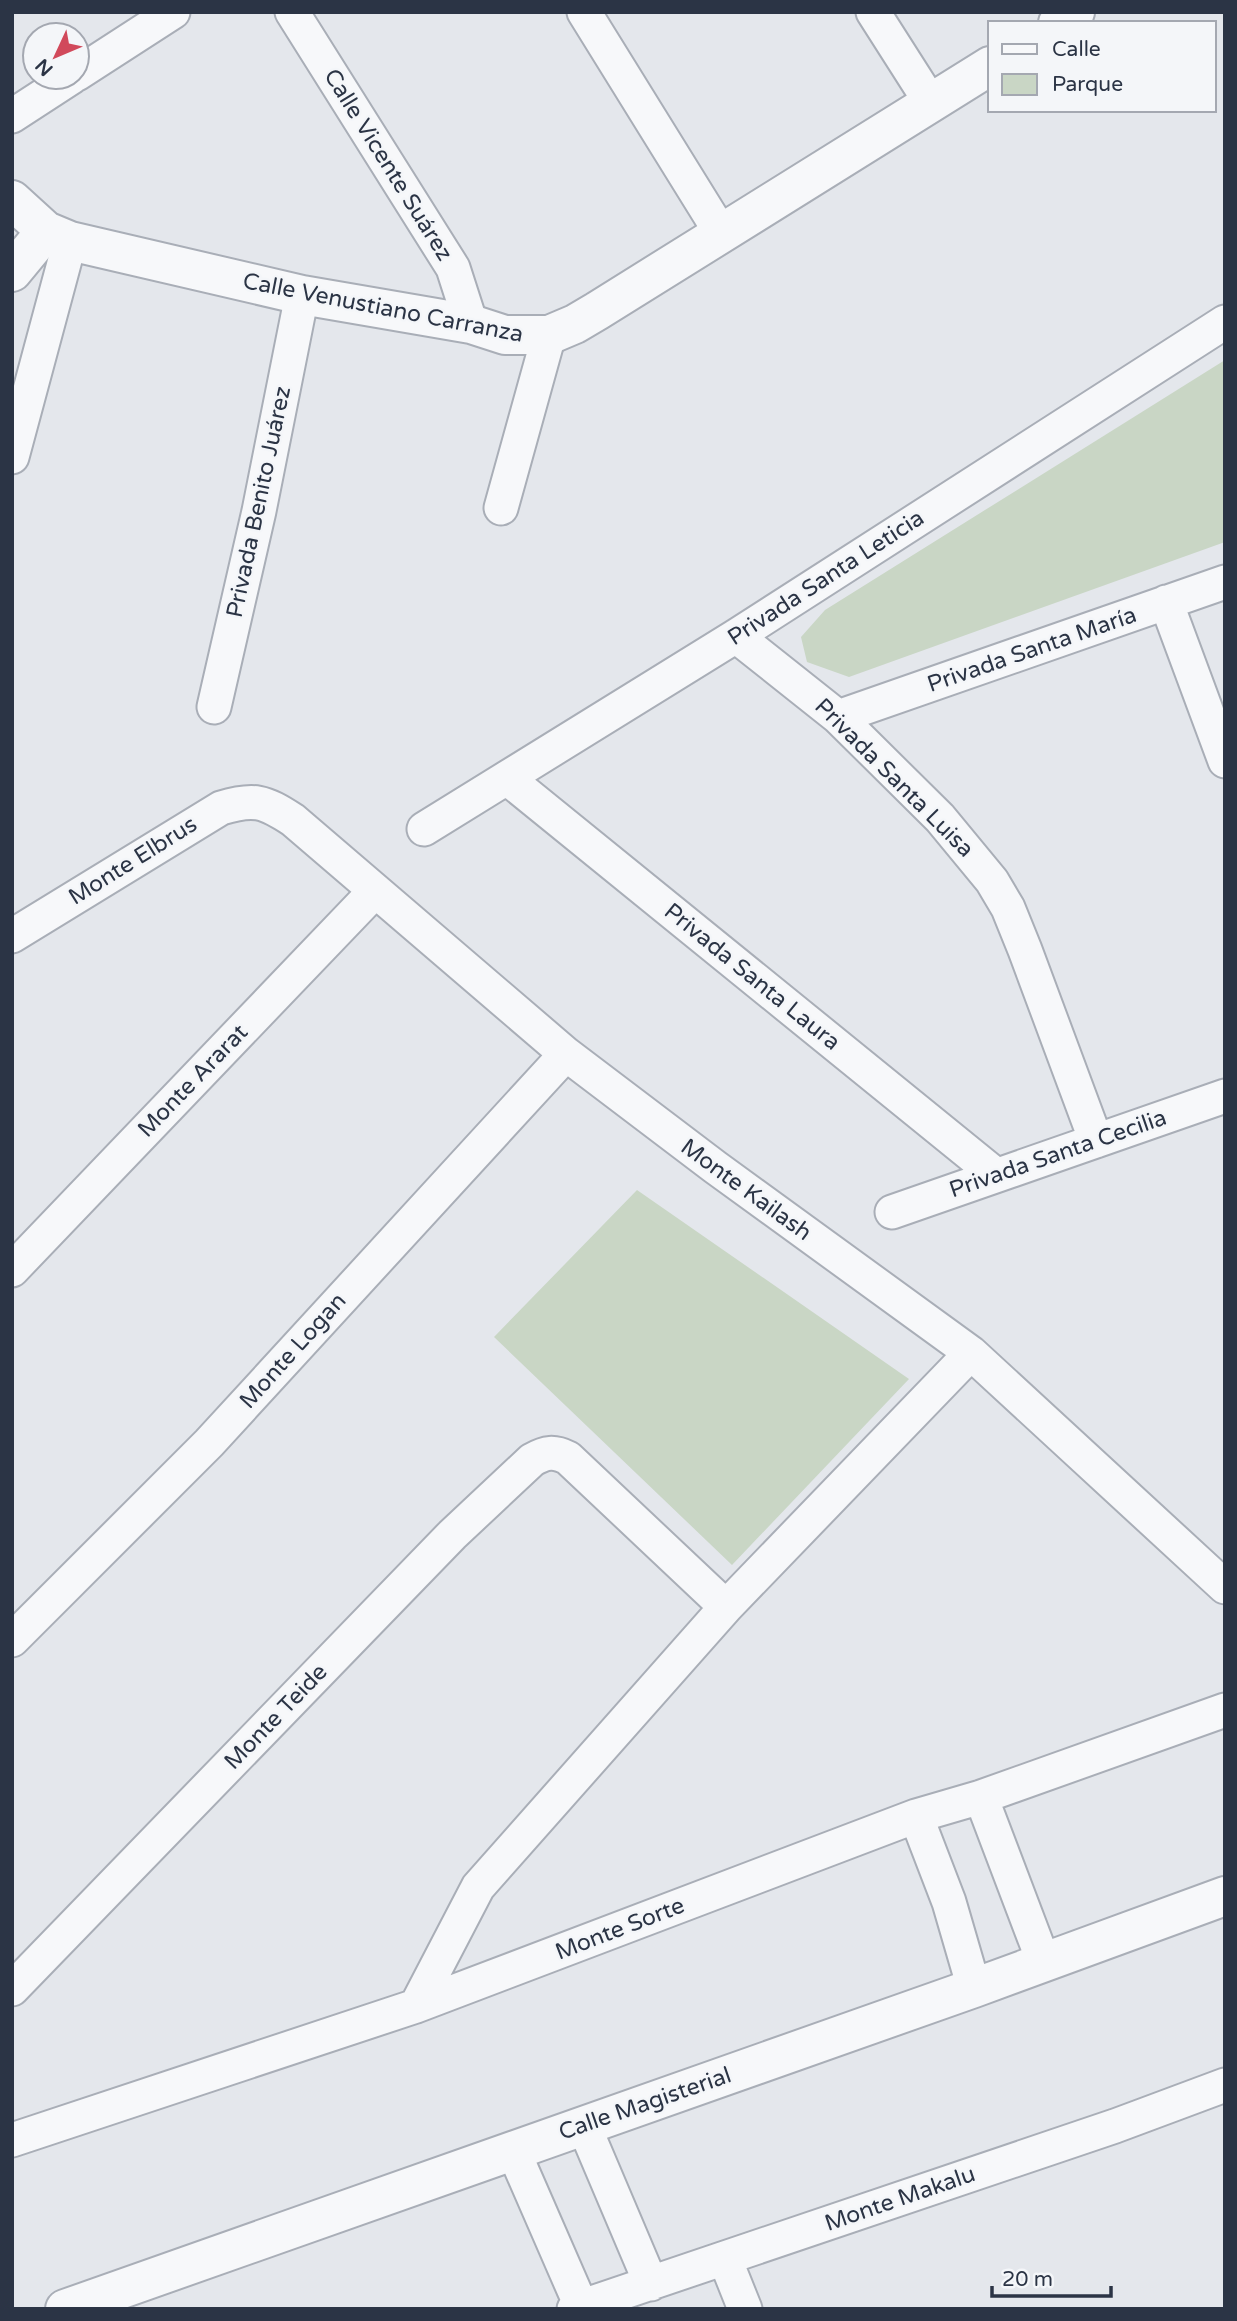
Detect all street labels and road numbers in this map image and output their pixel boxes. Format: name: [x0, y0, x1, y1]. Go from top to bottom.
street label: Calle Vicente Suárez: [318, 64, 458, 266]
street label: Calle Venustiano Carranza: [240, 267, 526, 349]
street label: Privada Benito Juárez: [221, 384, 297, 620]
street label: Privada Santa Leticia: [723, 504, 929, 652]
street label: Privada Santa María: [924, 601, 1140, 699]
street label: Privada Santa Luisa: [809, 693, 979, 863]
street label: Monte Elbrus: [64, 810, 202, 912]
street label: Privada Santa Laura: [658, 897, 846, 1057]
street label: Monte Ararat: [132, 1019, 254, 1143]
street label: Privada Santa Cecilia: [946, 1104, 1170, 1204]
street label: Monte Kailash: [675, 1133, 817, 1247]
street label: Monte Logan: [234, 1287, 352, 1415]
street label: Monte Teide: [219, 1658, 333, 1776]
street label: Monte Sorte: [552, 1892, 688, 1966]
street label: Calle Magisterial: [555, 2061, 735, 2147]
street label: Monte Makalu: [821, 2160, 979, 2238]

